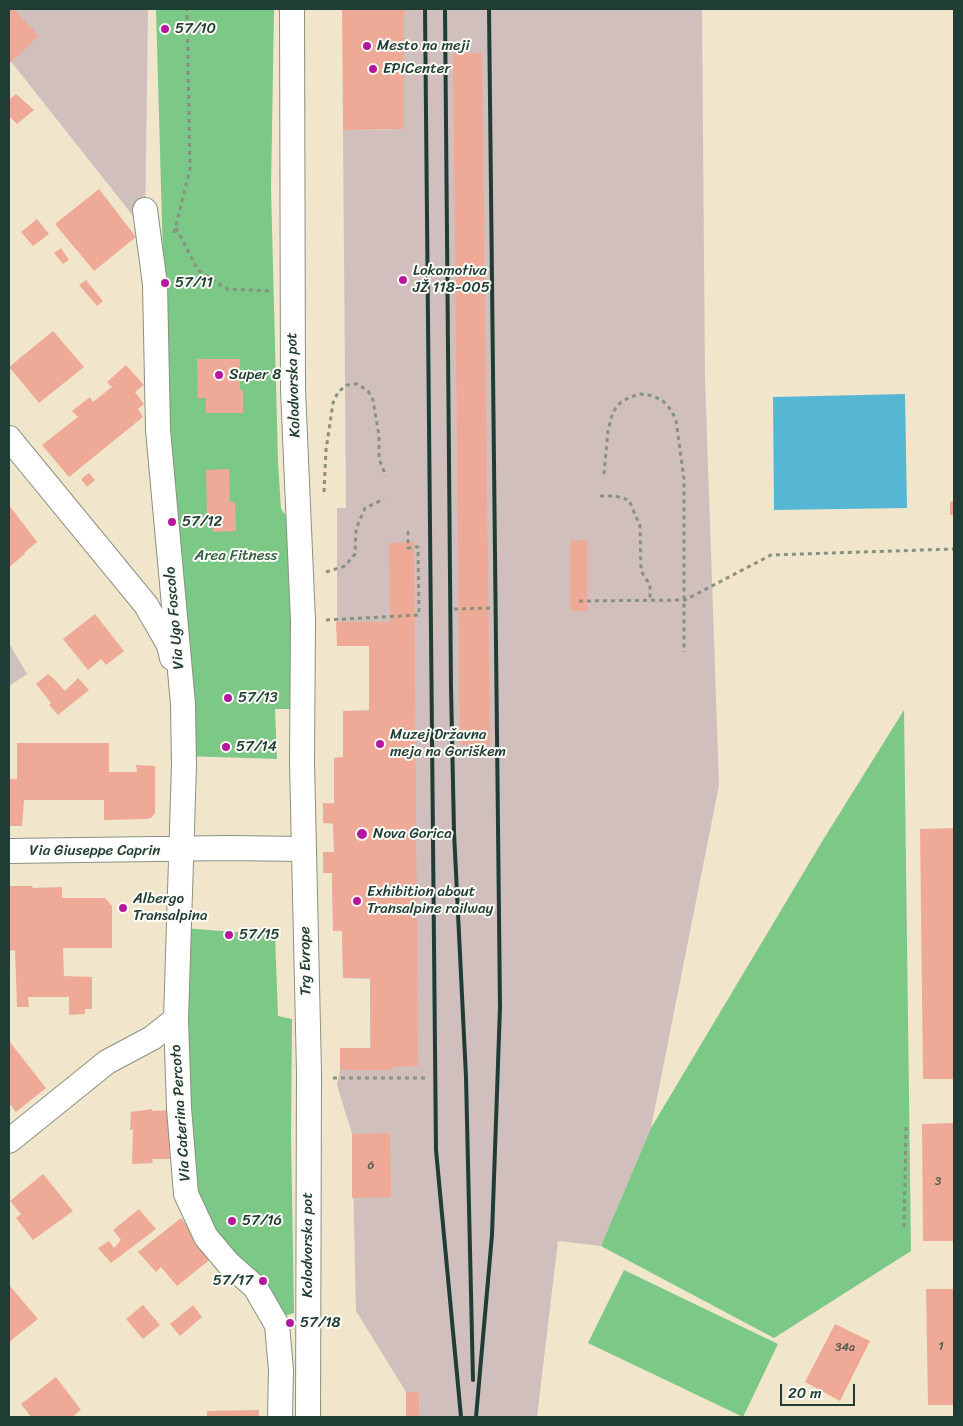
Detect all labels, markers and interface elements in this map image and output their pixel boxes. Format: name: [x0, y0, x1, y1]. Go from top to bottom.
place label: 57/10: [175, 20, 216, 38]
marker: 57/10: [159, 23, 171, 35]
place label: Mesto na meji: [377, 37, 470, 55]
marker: Mesto na meji: [361, 40, 373, 52]
place label: EPICenter: [383, 60, 451, 78]
marker: EPICenter: [367, 63, 379, 75]
place label: Lokomotiva JŽ 118-005: [413, 262, 490, 297]
place label: 57/11: [175, 274, 213, 292]
marker: Lokomotiva JŽ 118-005: [397, 274, 409, 286]
marker: 57/11: [159, 277, 171, 289]
street label: Kolodvorska pot: [283, 332, 305, 438]
place label: Super 8: [229, 366, 281, 384]
marker: Super 8: [213, 369, 225, 381]
place label: 57/12: [182, 513, 222, 531]
marker: 57/12: [166, 516, 178, 528]
park label: Area Fitness: [195, 547, 277, 565]
street label: Via Ugo Foscolo: [162, 566, 188, 670]
place label: 57/13: [238, 689, 278, 707]
marker: 57/13: [222, 692, 234, 704]
place label: Muzej Državna meja na Goriškem: [390, 726, 506, 761]
place label: 57/14: [236, 738, 277, 756]
marker: Muzej Državna meja na Goriškem: [374, 738, 386, 750]
marker: 57/14: [220, 741, 232, 753]
place label: Nova Gorica: [373, 825, 452, 843]
marker: Nova Gorica: [355, 827, 369, 841]
street label: Via Giuseppe Caprin: [30, 842, 160, 860]
place label: Exhibition about Transalpine railway: [367, 883, 493, 918]
place label: Albergo Transalpina: [133, 890, 207, 925]
marker: Exhibition about Transalpine railway: [351, 895, 363, 907]
marker: Albergo Transalpina: [117, 902, 129, 914]
place label: 57/15: [239, 926, 280, 944]
street label: Trg Evrope: [296, 926, 316, 996]
marker: 57/15: [223, 929, 235, 941]
street label: Via Caterina Percoto: [167, 1044, 195, 1182]
house number: 6: [368, 1159, 374, 1173]
house number: 3: [935, 1175, 941, 1189]
street label: Kolodvorska pot: [299, 1192, 317, 1298]
place label: 57/16: [242, 1212, 282, 1230]
marker: 57/16: [226, 1215, 238, 1227]
place label: 57/17: [213, 1272, 253, 1290]
marker: 57/17: [257, 1275, 269, 1287]
place label: 57/18: [300, 1314, 341, 1332]
marker: 57/18: [284, 1317, 296, 1329]
house number: 1: [938, 1340, 944, 1354]
house number: 34a: [835, 1341, 855, 1355]
scale bar: [783, 1374, 858, 1406]
text: 20 m: [788, 1380, 822, 1406]

